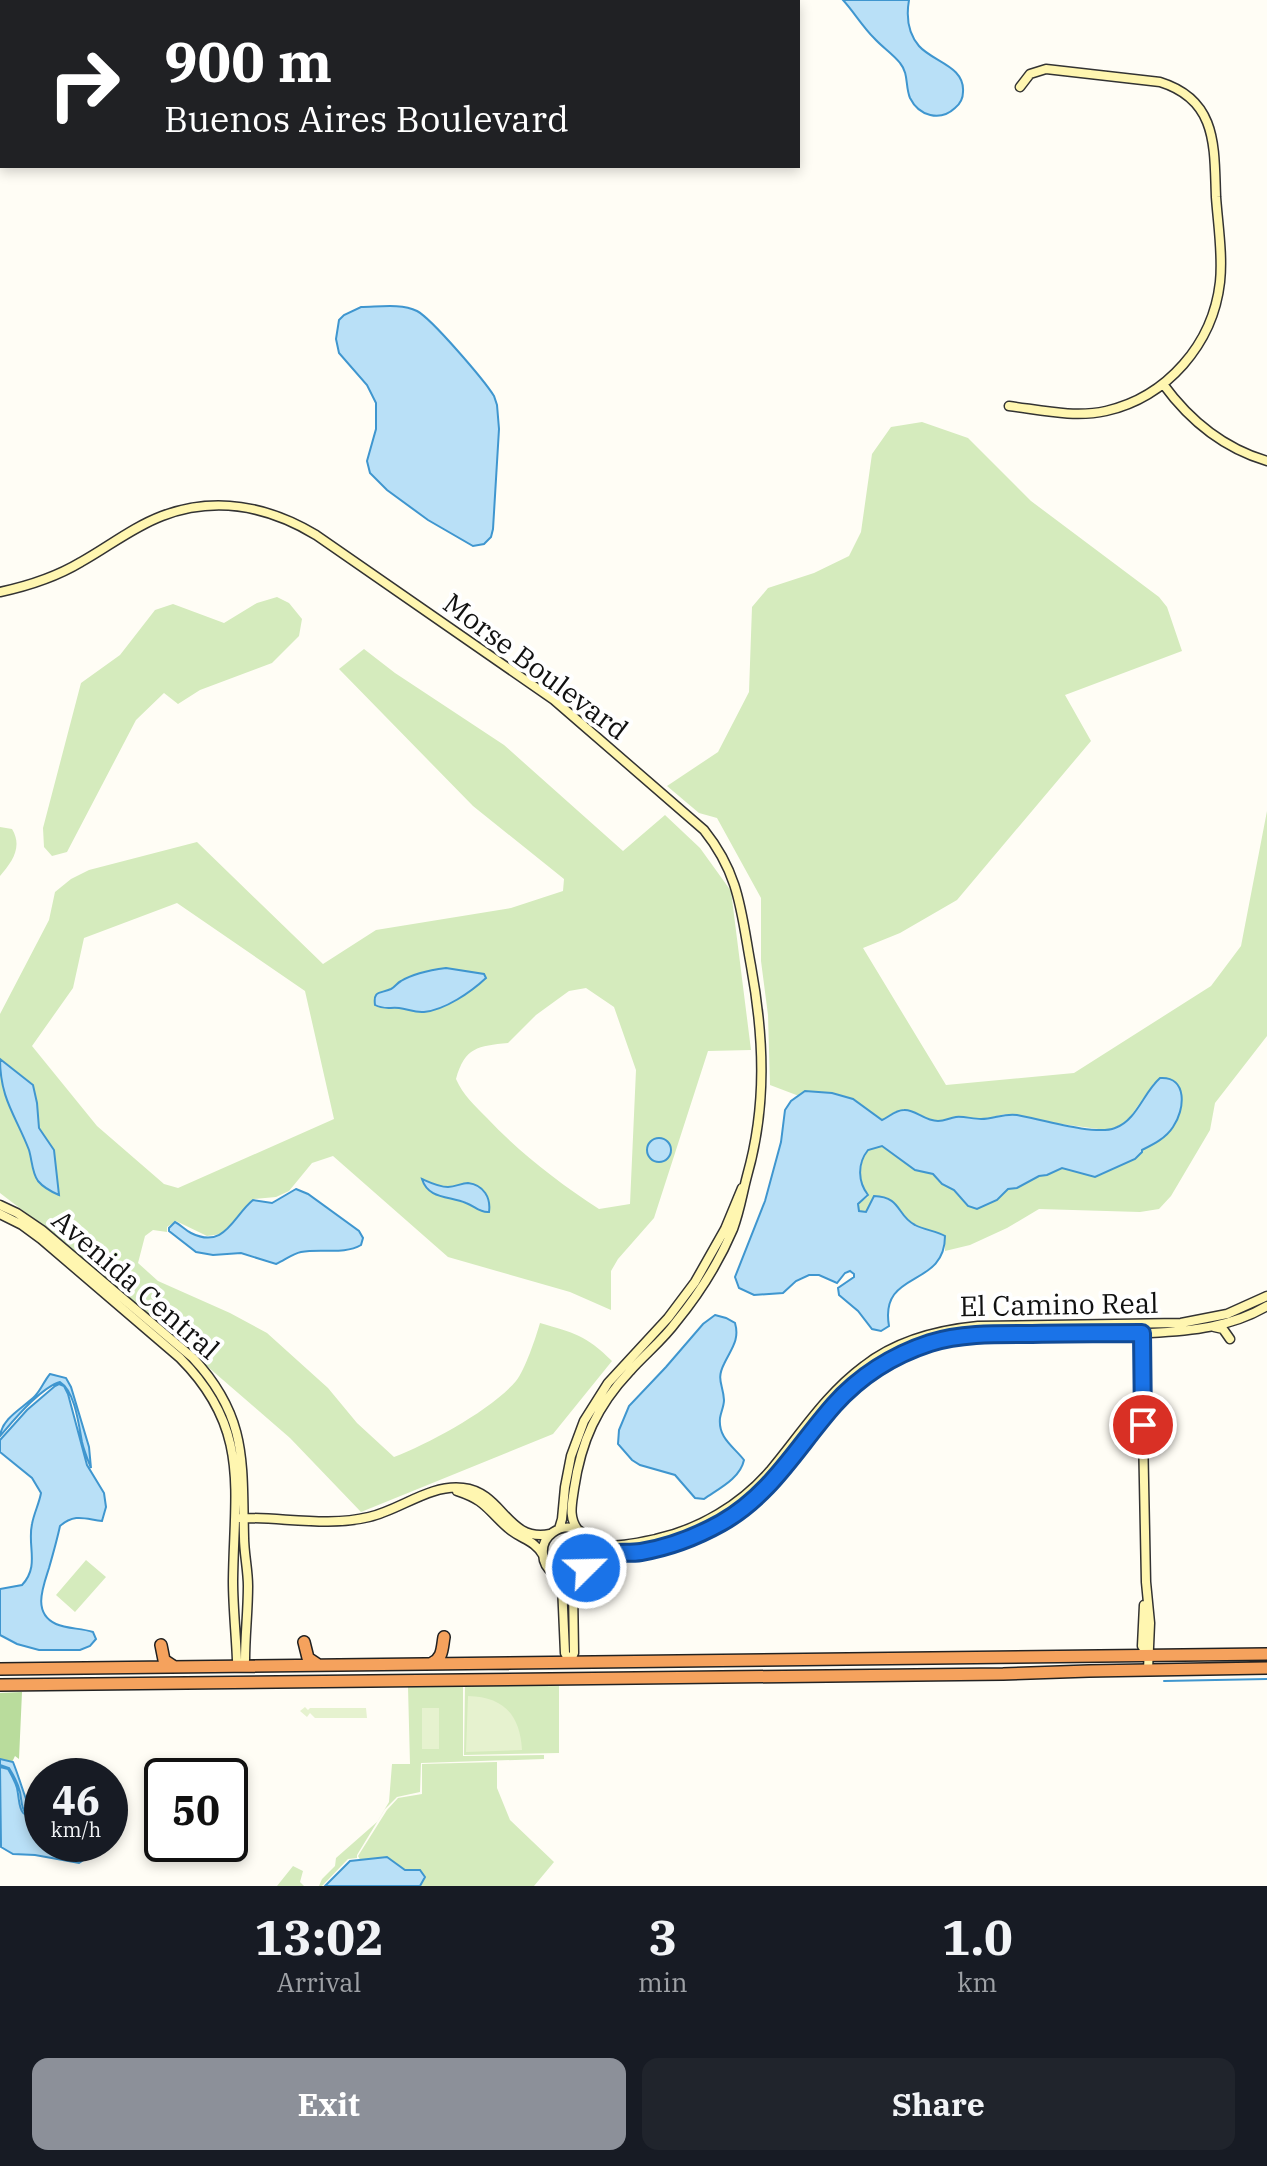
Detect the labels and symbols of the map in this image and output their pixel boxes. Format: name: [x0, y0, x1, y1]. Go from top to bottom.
street label: Morse Boulevard: [436, 584, 636, 748]
street label: Avenida Central: [44, 1201, 228, 1367]
street label: El Camino Real: [959, 1284, 1159, 1324]
pin: [1109, 1391, 1177, 1459]
position arrow: [544, 1526, 628, 1610]
speed limit sign: 50: [144, 1758, 248, 1862]

